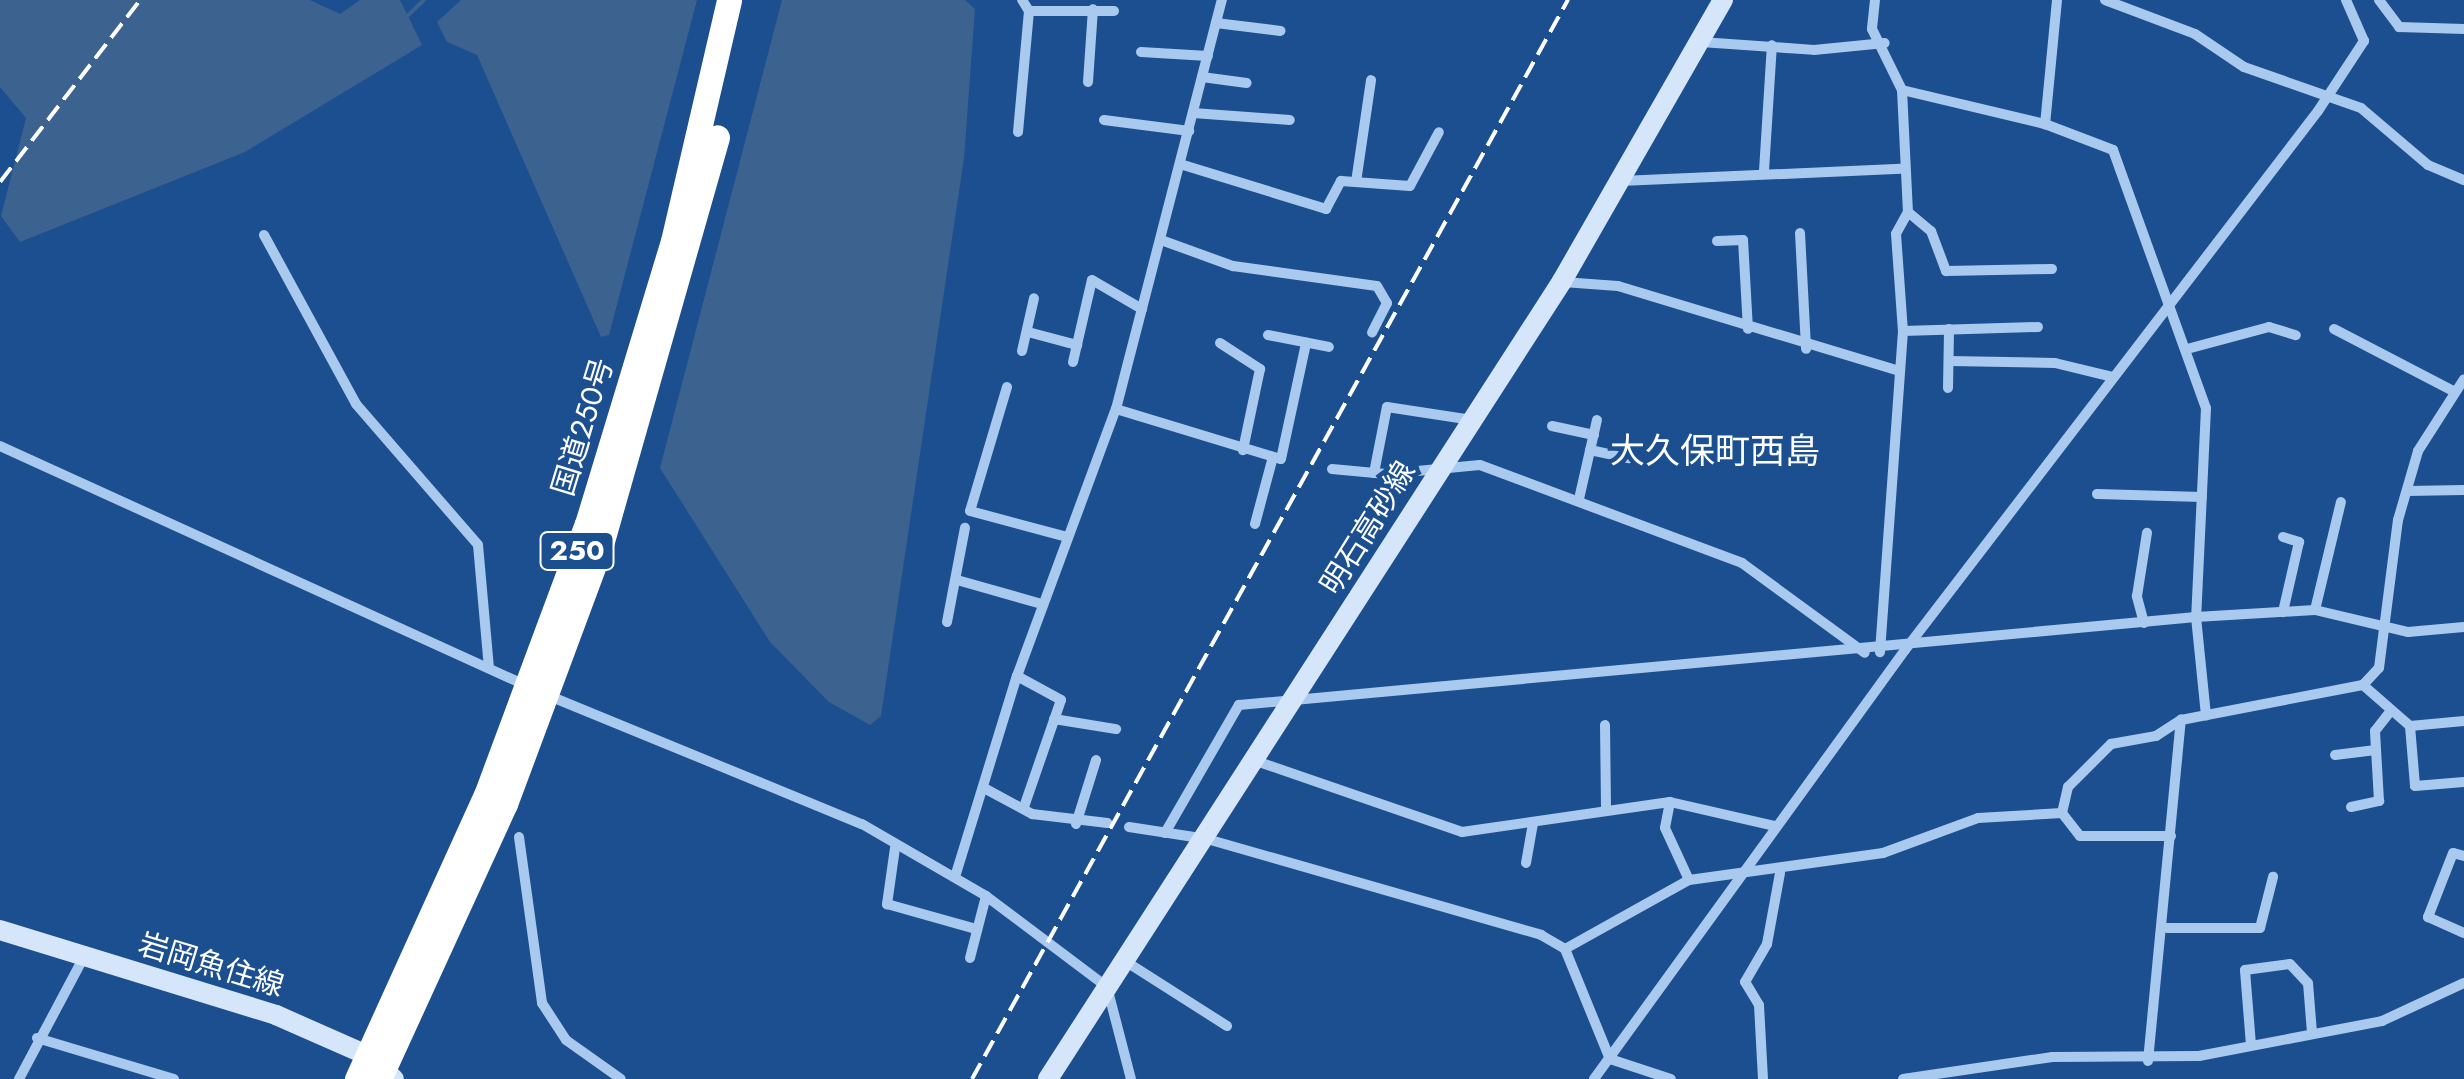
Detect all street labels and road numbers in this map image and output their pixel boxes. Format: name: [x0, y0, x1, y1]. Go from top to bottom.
street label: 国道250号: [545, 354, 621, 500]
street label: 明石高砂線: [1313, 455, 1423, 601]
road number: 250: [540, 528, 614, 574]
street label: 岩岡魚住線: [134, 926, 288, 1004]

